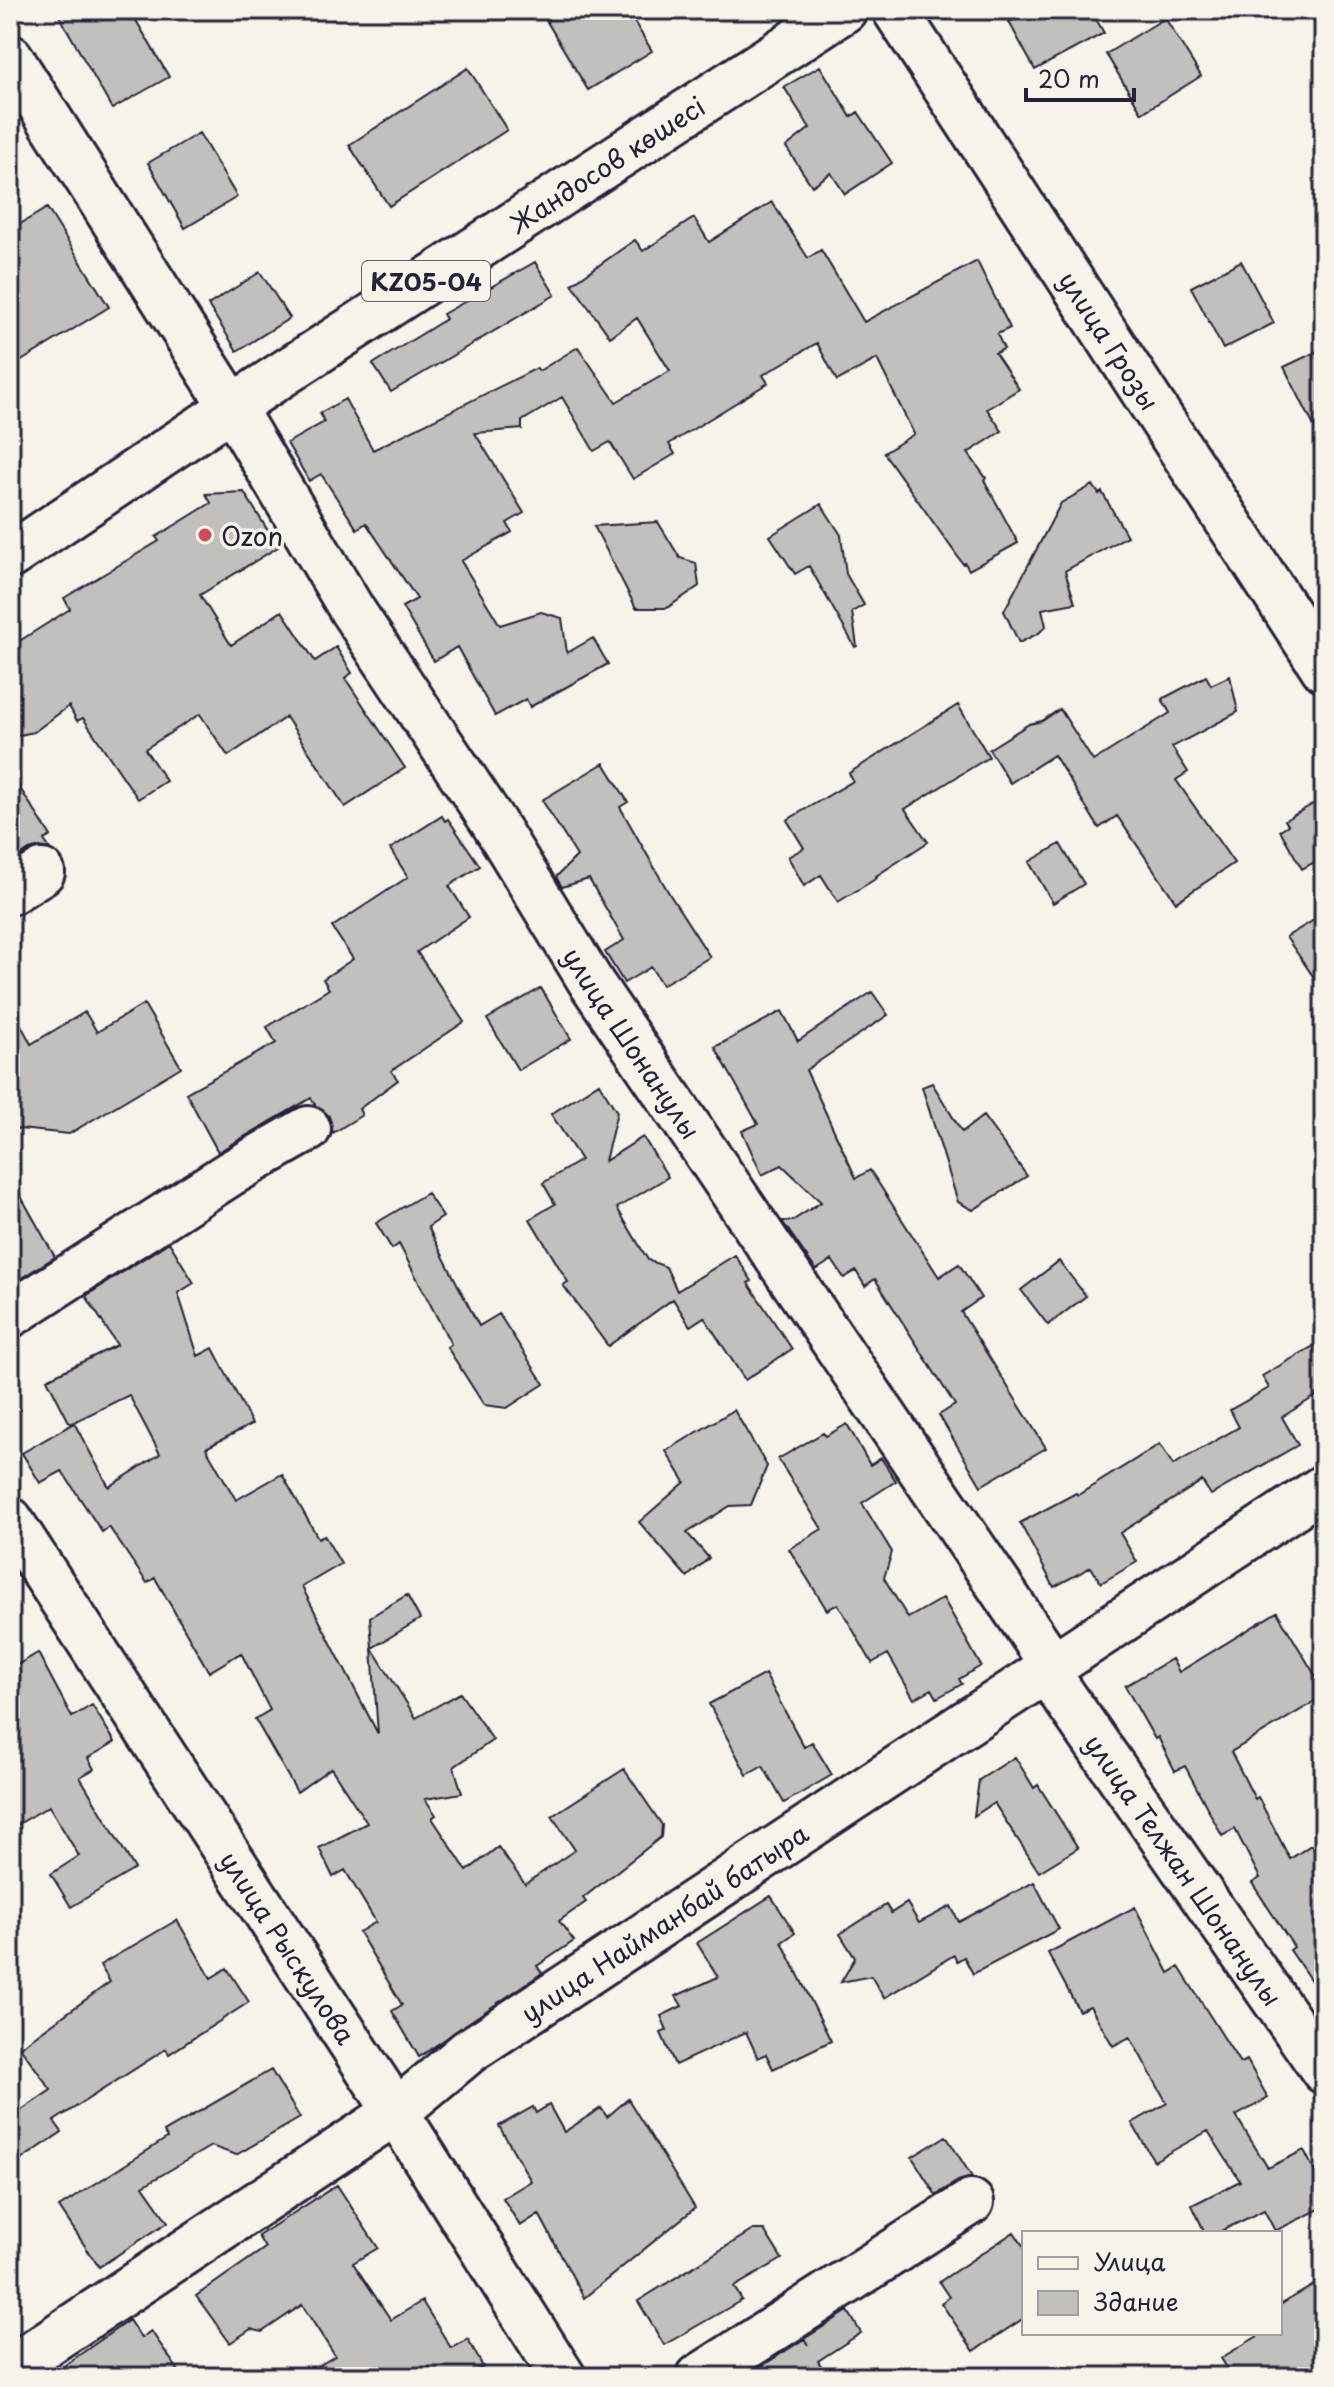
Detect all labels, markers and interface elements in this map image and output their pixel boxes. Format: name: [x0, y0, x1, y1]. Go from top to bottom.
scale bar: [1026, 52, 1134, 102]
text: 20 m: [1038, 60, 1100, 96]
street label: Жандосов көшесі: [501, 86, 712, 242]
road number: KZ05-04: [362, 261, 490, 301]
street label: улица Грозы: [1050, 263, 1170, 417]
place label: Ozon: [221, 516, 283, 555]
marker: Ozon: [196, 526, 214, 544]
street label: улица Шонанулы: [554, 939, 711, 1146]
street label: улица Телжан Шонанулы: [1076, 1726, 1292, 2013]
street label: улица Найманбай батыра: [513, 1813, 816, 2031]
street label: улица Рыскулова: [211, 1843, 366, 2052]
legend: [1022, 2231, 1282, 2335]
text: Улица: [1094, 2243, 1166, 2279]
text: Здание: [1094, 2283, 1179, 2319]

